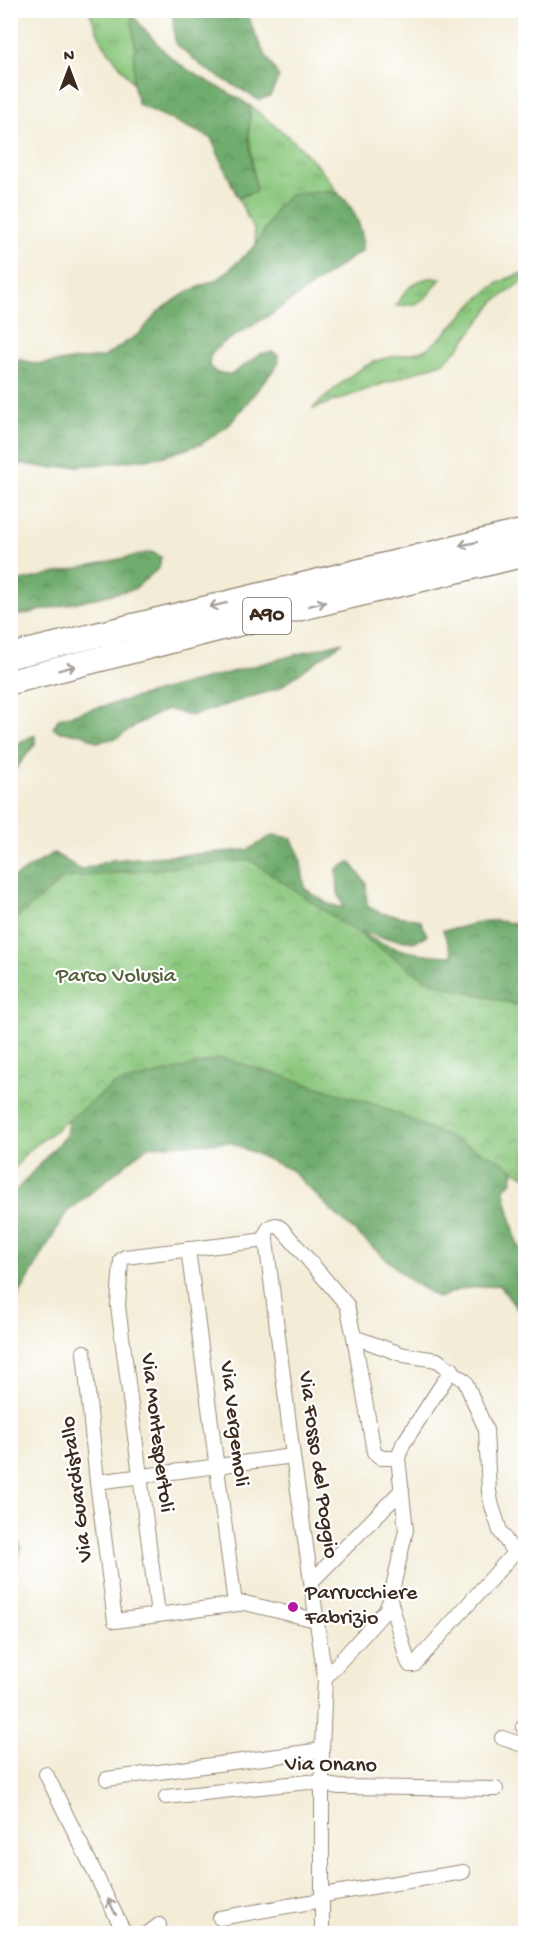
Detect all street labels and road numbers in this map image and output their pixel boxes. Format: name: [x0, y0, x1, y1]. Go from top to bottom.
road number: A90: [243, 598, 291, 634]
street label: Via Montespertoli: [133, 1351, 179, 1514]
street label: Via Vergemoli: [212, 1359, 254, 1488]
street label: Via Fosso del Poggio: [291, 1369, 343, 1560]
street label: Via Guardistallo: [56, 1415, 100, 1564]
street label: Via Onano: [284, 1752, 377, 1780]

